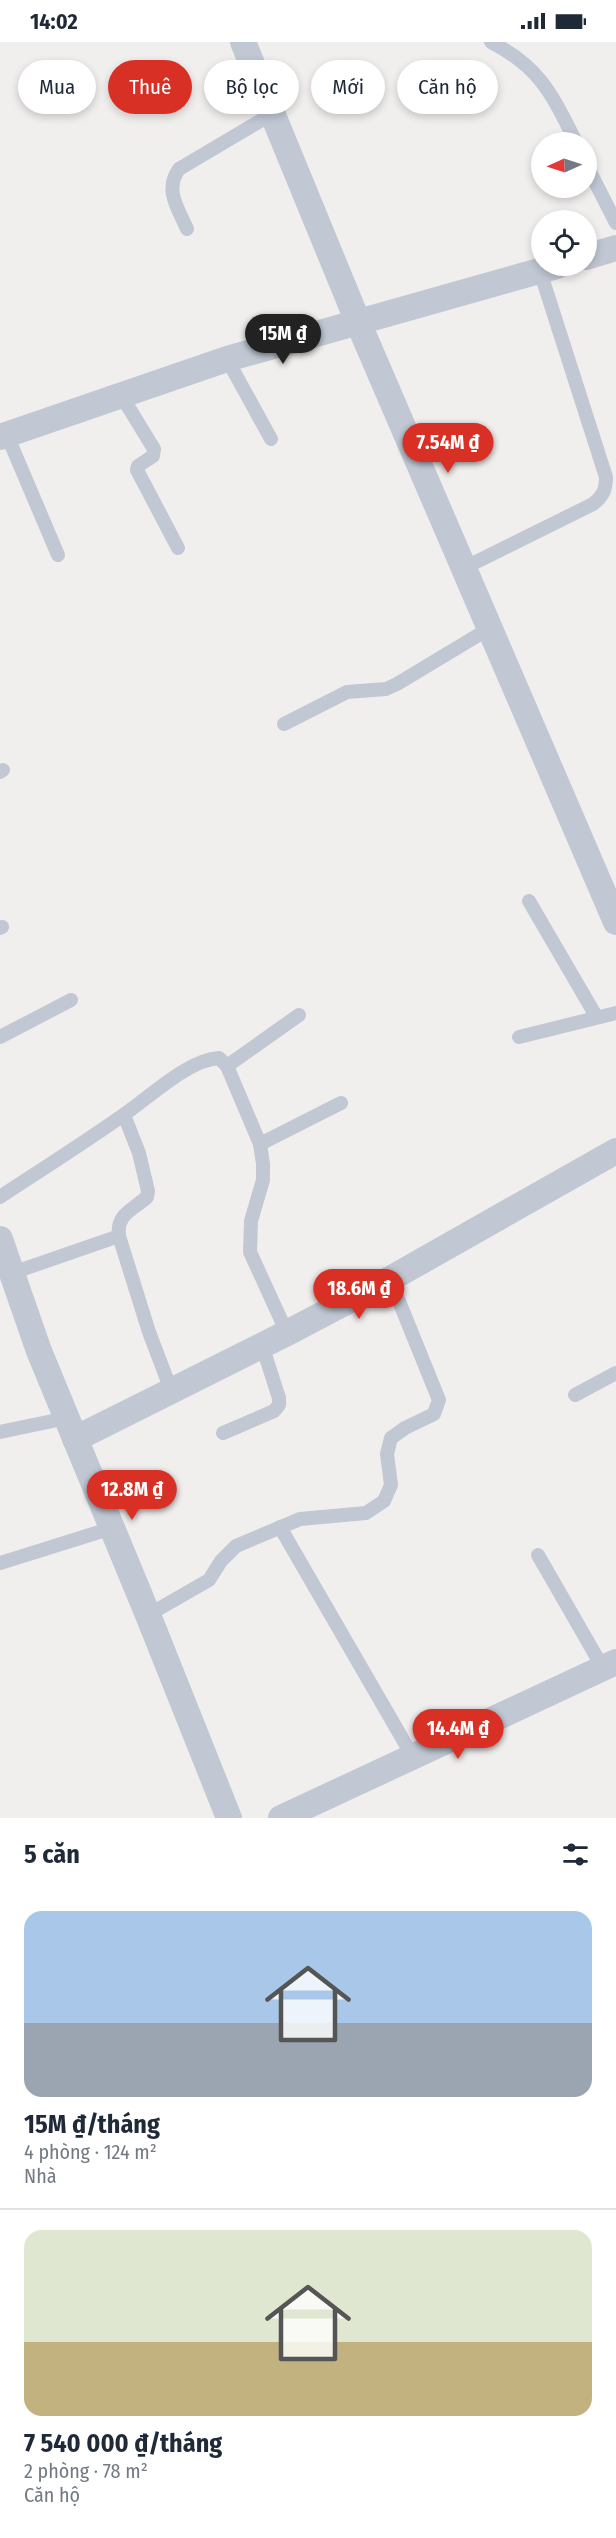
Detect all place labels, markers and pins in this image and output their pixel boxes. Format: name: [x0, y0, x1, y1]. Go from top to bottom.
pin: 15M ₫: [241, 314, 325, 365]
pin: 7.54M ₫: [393, 423, 503, 474]
pin: 18.6M ₫: [304, 1269, 414, 1320]
pin: 12.8M ₫: [77, 1470, 187, 1521]
pin: 14.4M ₫: [403, 1709, 513, 1760]

